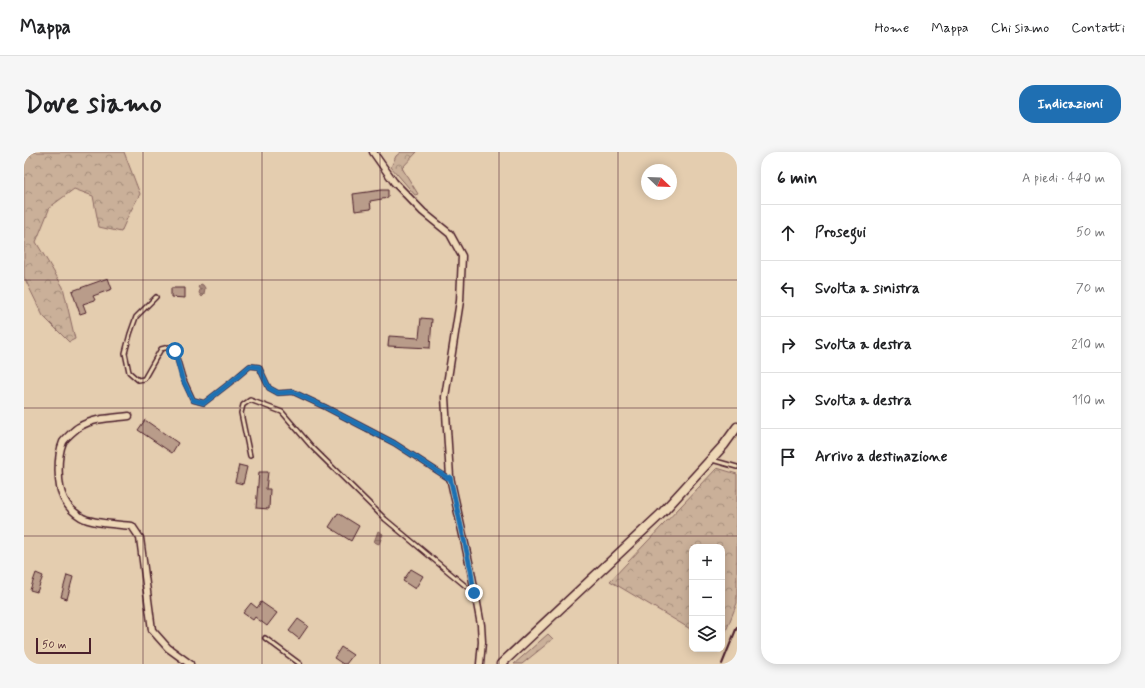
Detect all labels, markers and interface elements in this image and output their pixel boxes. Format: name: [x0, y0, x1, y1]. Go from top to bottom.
text: Mappa: [20, 15, 71, 40]
text: Home: [874, 19, 909, 37]
text: Mappa: [931, 19, 969, 37]
text: Chi siamo: [991, 19, 1049, 37]
text: Contatti: [1071, 19, 1125, 37]
button: Indicazioni: [1019, 85, 1121, 123]
text: Dove siamo: [24, 86, 162, 123]
north arrow: [641, 164, 677, 200]
text: 6 min: [777, 167, 817, 189]
text: A piedi · 440 m: [1022, 170, 1105, 187]
icon: ahead: [777, 222, 799, 244]
text: Prosegui: [815, 223, 866, 243]
text: 50 m: [1076, 224, 1105, 241]
icon: left: [777, 278, 799, 300]
text: Svolta a sinistra: [815, 279, 920, 299]
text: 70 m: [1076, 280, 1105, 297]
icon: right: [777, 334, 799, 356]
text: Svolta a destra: [815, 335, 912, 355]
text: 210 m: [1071, 336, 1105, 353]
route start: [166, 342, 184, 360]
icon: right: [777, 390, 799, 412]
text: Svolta a destra: [815, 391, 912, 411]
text: 110 m: [1072, 392, 1105, 409]
icon: arrive: [777, 446, 799, 468]
text: Arrivo a destinazione: [815, 447, 948, 467]
map controls: [689, 544, 725, 652]
button: +: [689, 544, 725, 580]
button: −: [689, 580, 725, 616]
route end: [465, 584, 483, 602]
button: layers: [689, 616, 725, 652]
scale bar: [36, 636, 91, 655]
text: 50 m: [42, 638, 67, 652]

